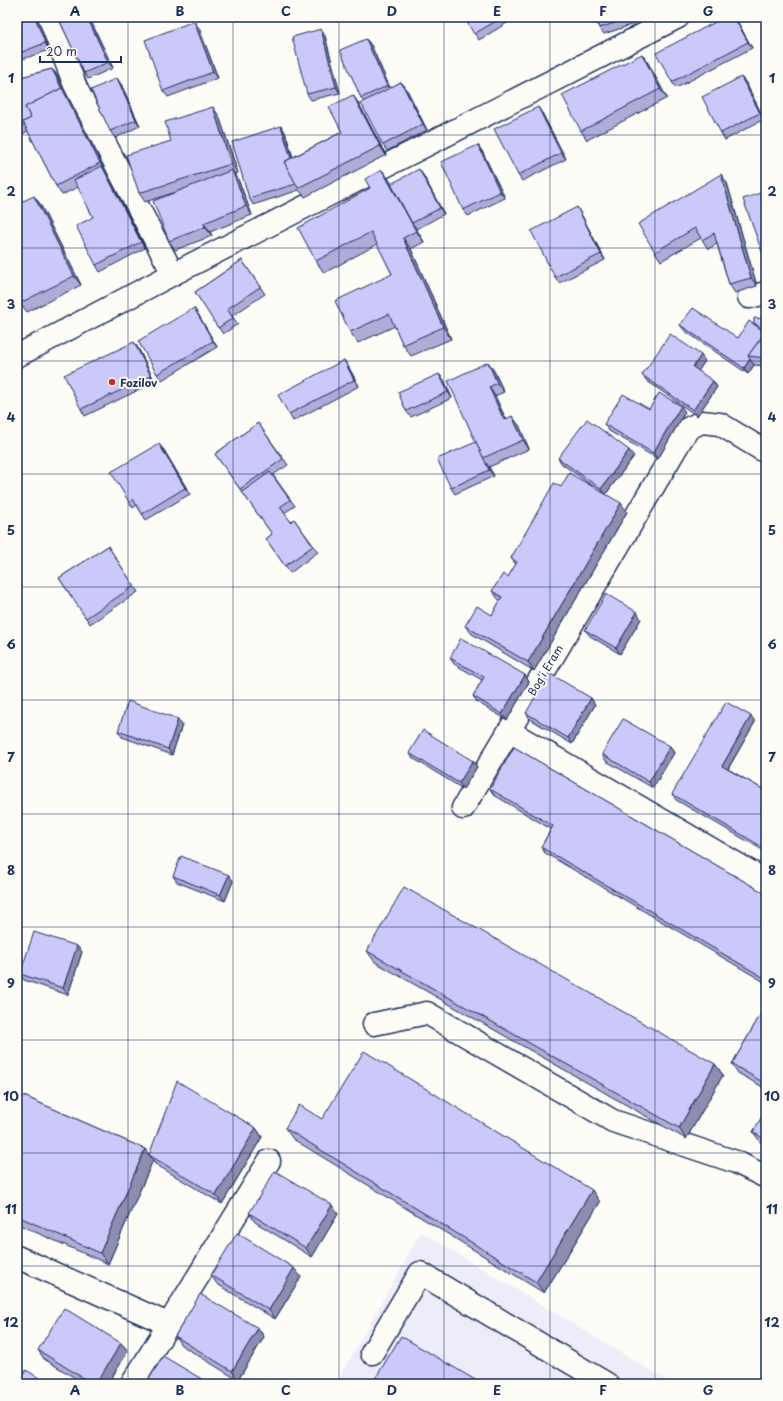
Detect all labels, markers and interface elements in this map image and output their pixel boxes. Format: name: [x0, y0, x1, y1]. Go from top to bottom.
text: A: [70, 1, 80, 20]
text: B: [176, 1, 185, 20]
text: C: [281, 1, 291, 20]
text: D: [387, 1, 397, 20]
text: E: [493, 1, 501, 20]
text: F: [599, 1, 607, 20]
text: G: [703, 1, 713, 20]
scale bar: [40, 38, 121, 64]
text: 20 m: [46, 42, 77, 60]
text: 1: [8, 68, 14, 87]
text: 1: [769, 68, 775, 87]
text: 2: [6, 181, 16, 200]
text: 2: [767, 181, 777, 200]
text: 3: [7, 294, 16, 313]
text: 3: [768, 294, 777, 313]
place label: Fozilov: [120, 374, 158, 391]
marker: Fozilov: [107, 377, 117, 387]
text: 4: [7, 407, 16, 426]
text: 4: [768, 407, 777, 426]
text: 5: [7, 520, 15, 539]
text: 5: [768, 520, 776, 539]
text: 6: [6, 634, 16, 653]
text: 6: [767, 634, 777, 653]
street label: Bog'i Eram: [523, 641, 567, 699]
text: 7: [7, 747, 15, 766]
text: 7: [768, 747, 776, 766]
text: 8: [7, 860, 15, 879]
text: 8: [768, 860, 776, 879]
text: 9: [7, 973, 15, 992]
text: 9: [768, 973, 776, 992]
text: 10: [3, 1086, 19, 1105]
text: 10: [764, 1086, 780, 1105]
text: 11: [5, 1199, 17, 1218]
text: 11: [766, 1199, 778, 1218]
text: 12: [3, 1312, 19, 1331]
text: 12: [764, 1312, 780, 1331]
text: A: [70, 1380, 80, 1399]
text: B: [176, 1380, 185, 1399]
text: C: [281, 1380, 291, 1399]
text: D: [387, 1380, 397, 1399]
text: E: [493, 1380, 501, 1399]
text: F: [599, 1380, 607, 1399]
text: G: [703, 1380, 713, 1399]

